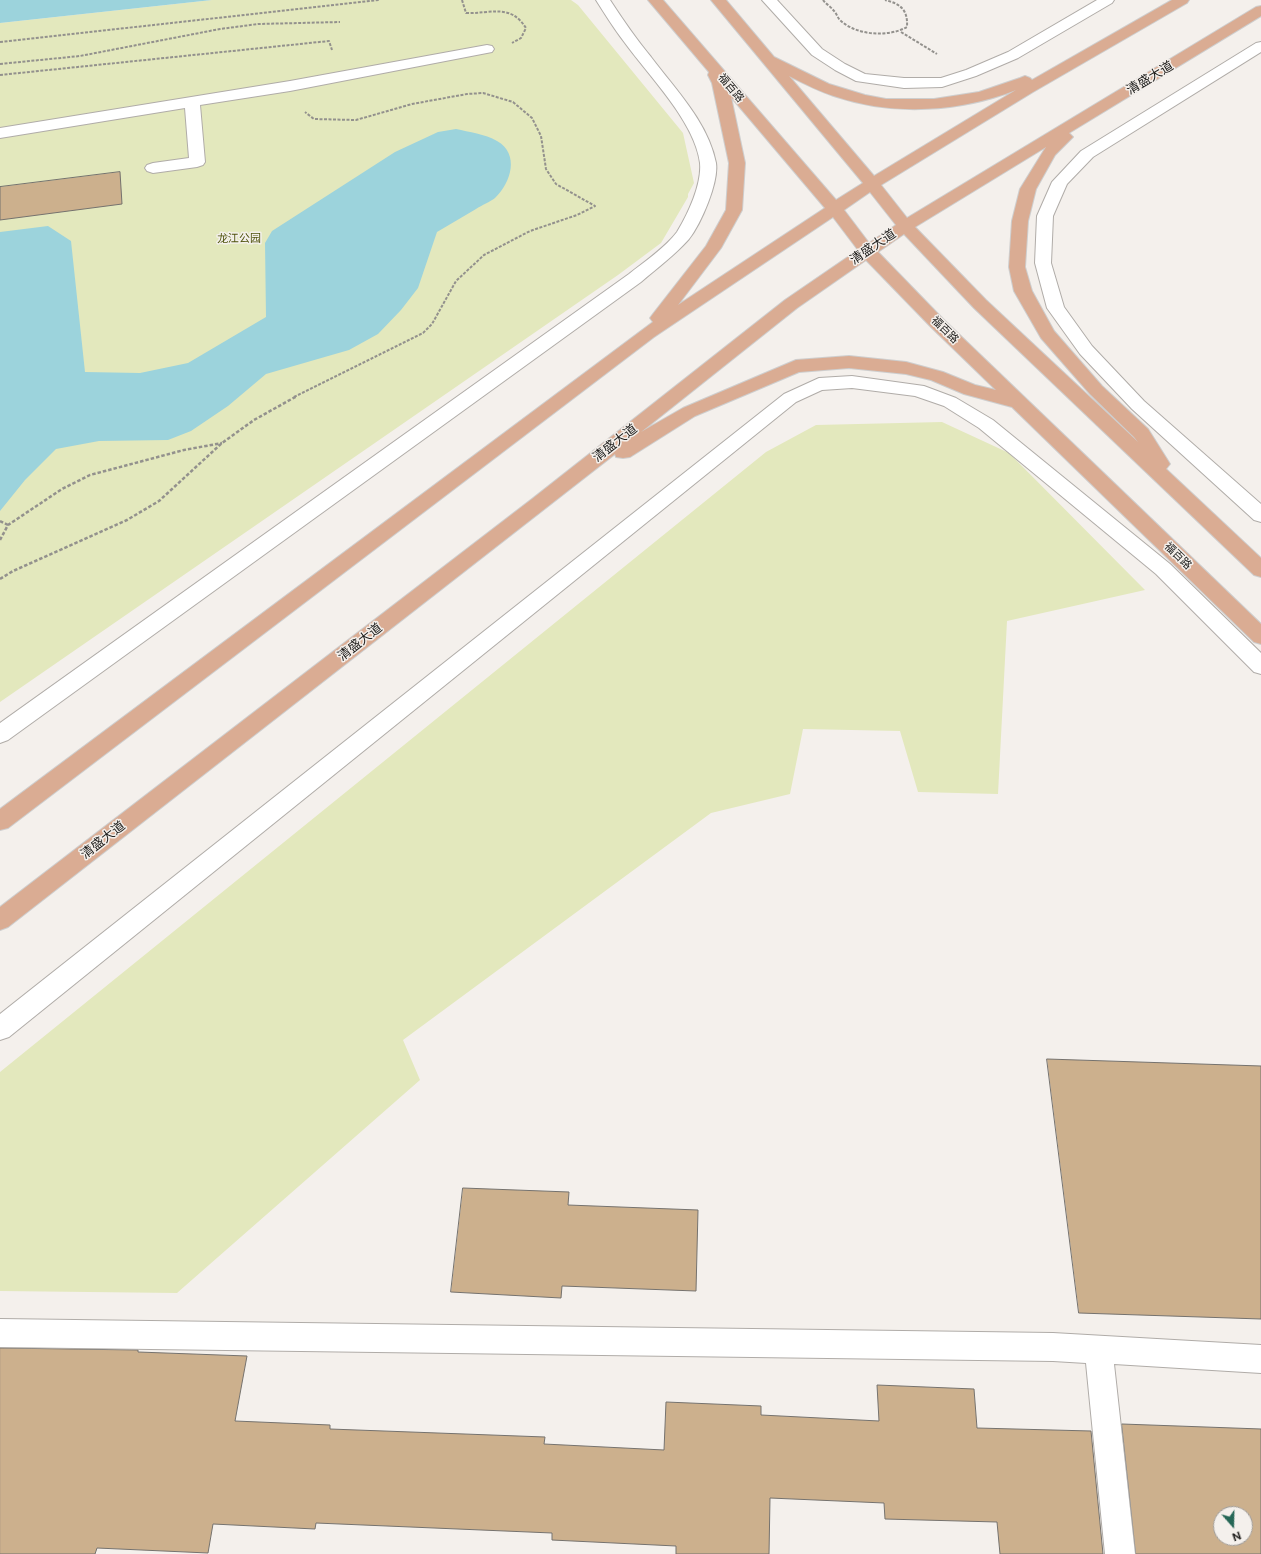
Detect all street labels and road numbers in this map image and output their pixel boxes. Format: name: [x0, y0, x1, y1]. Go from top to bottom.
street label: 清盛大道: [1124, 58, 1176, 98]
street label: 福百路: [715, 71, 747, 105]
street label: 清盛大道: [847, 226, 899, 268]
street label: 福百路: [929, 314, 961, 346]
street label: 清盛大道: [590, 421, 640, 465]
street label: 福百路: [1162, 540, 1194, 572]
street label: 清盛大道: [335, 620, 385, 664]
street label: 清盛大道: [78, 818, 128, 862]

